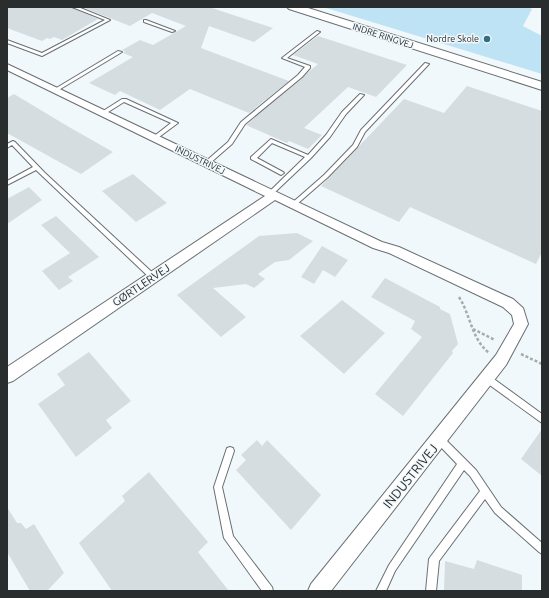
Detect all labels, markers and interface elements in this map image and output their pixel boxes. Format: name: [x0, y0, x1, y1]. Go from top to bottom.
street label: INDRE RINGVEJ: [351, 21, 415, 51]
place label: Nordre Skole: [427, 34, 479, 44]
marker: Nordre Skole: [482, 34, 492, 44]
street label: INDUSTRIVEJ: [173, 144, 227, 176]
street label: GØRTLERVEJ: [110, 262, 172, 308]
street label: INDUSTRIVEJ: [380, 441, 440, 511]

